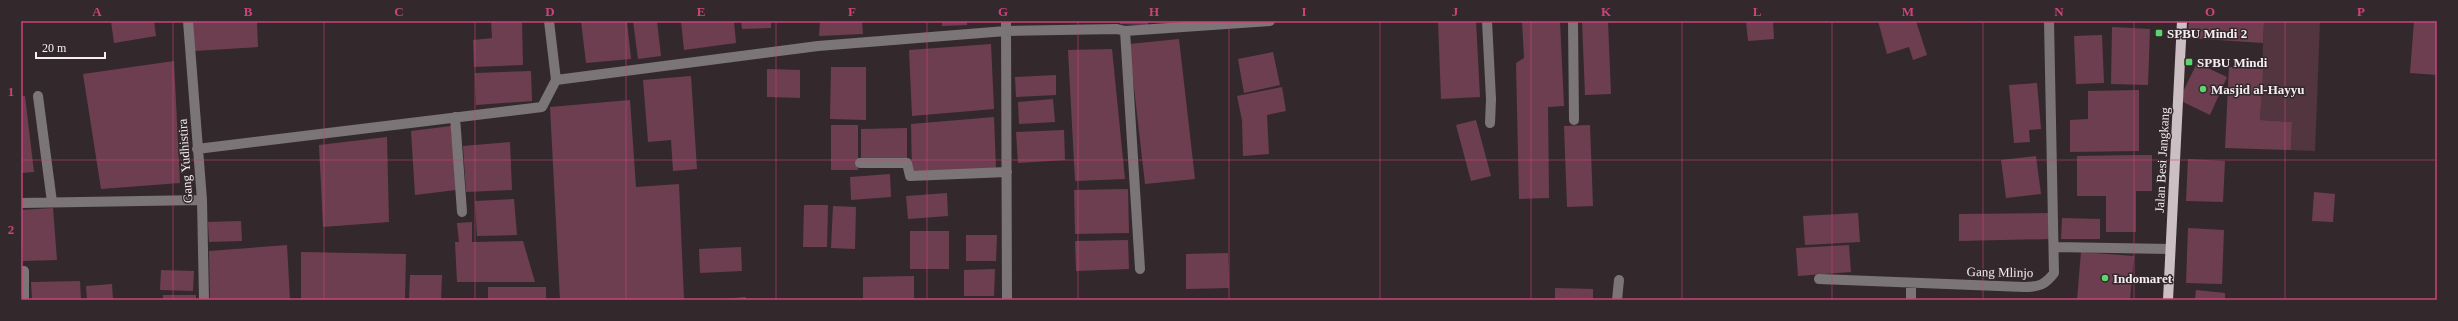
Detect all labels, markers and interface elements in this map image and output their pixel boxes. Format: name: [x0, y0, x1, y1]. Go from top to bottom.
text: A: [92, 4, 102, 19]
text: B: [244, 4, 253, 19]
text: C: [394, 4, 404, 19]
text: D: [545, 4, 555, 19]
text: E: [697, 4, 705, 19]
text: F: [848, 4, 856, 19]
text: G: [998, 4, 1008, 19]
text: H: [1149, 4, 1159, 19]
text: I: [1301, 4, 1307, 19]
text: J: [1452, 4, 1459, 19]
text: K: [1601, 4, 1612, 19]
text: L: [1753, 4, 1762, 19]
text: M: [1902, 4, 1914, 19]
text: N: [2054, 4, 2064, 19]
text: O: [2205, 4, 2215, 19]
text: P: [2357, 4, 2365, 19]
place label: SPBU Mindi 2: [2167, 26, 2247, 41]
marker: SPBU Mindi 2: [2154, 28, 2164, 38]
scale bar: [36, 34, 105, 60]
text: 20 m: [42, 41, 67, 55]
place label: SPBU Mindi: [2197, 55, 2268, 70]
marker: SPBU Mindi: [2184, 57, 2194, 67]
place label: Masjid al-Hayyu: [2211, 82, 2305, 97]
text: 1: [8, 84, 14, 99]
marker: Masjid al-Hayyu: [2198, 84, 2208, 94]
street label: Jalan Besi Jangkang: [2152, 106, 2172, 213]
street label: Gang Yudhistira: [175, 118, 195, 204]
text: 2: [8, 222, 14, 237]
street label: Gang Mlinjo: [1966, 264, 2034, 280]
place label: Indomaret: [2113, 271, 2173, 286]
marker: Indomaret: [2100, 273, 2110, 283]

